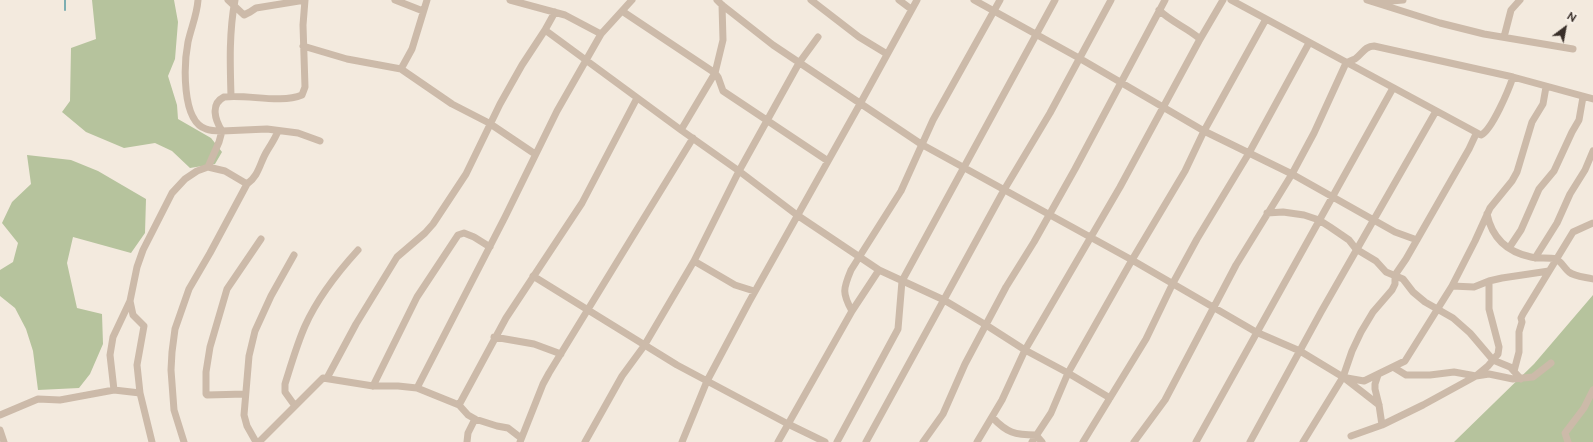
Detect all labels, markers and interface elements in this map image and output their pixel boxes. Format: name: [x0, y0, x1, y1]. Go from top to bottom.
north arrow: [1545, 8, 1585, 48]
text: N: [1565, 10, 1579, 25]

